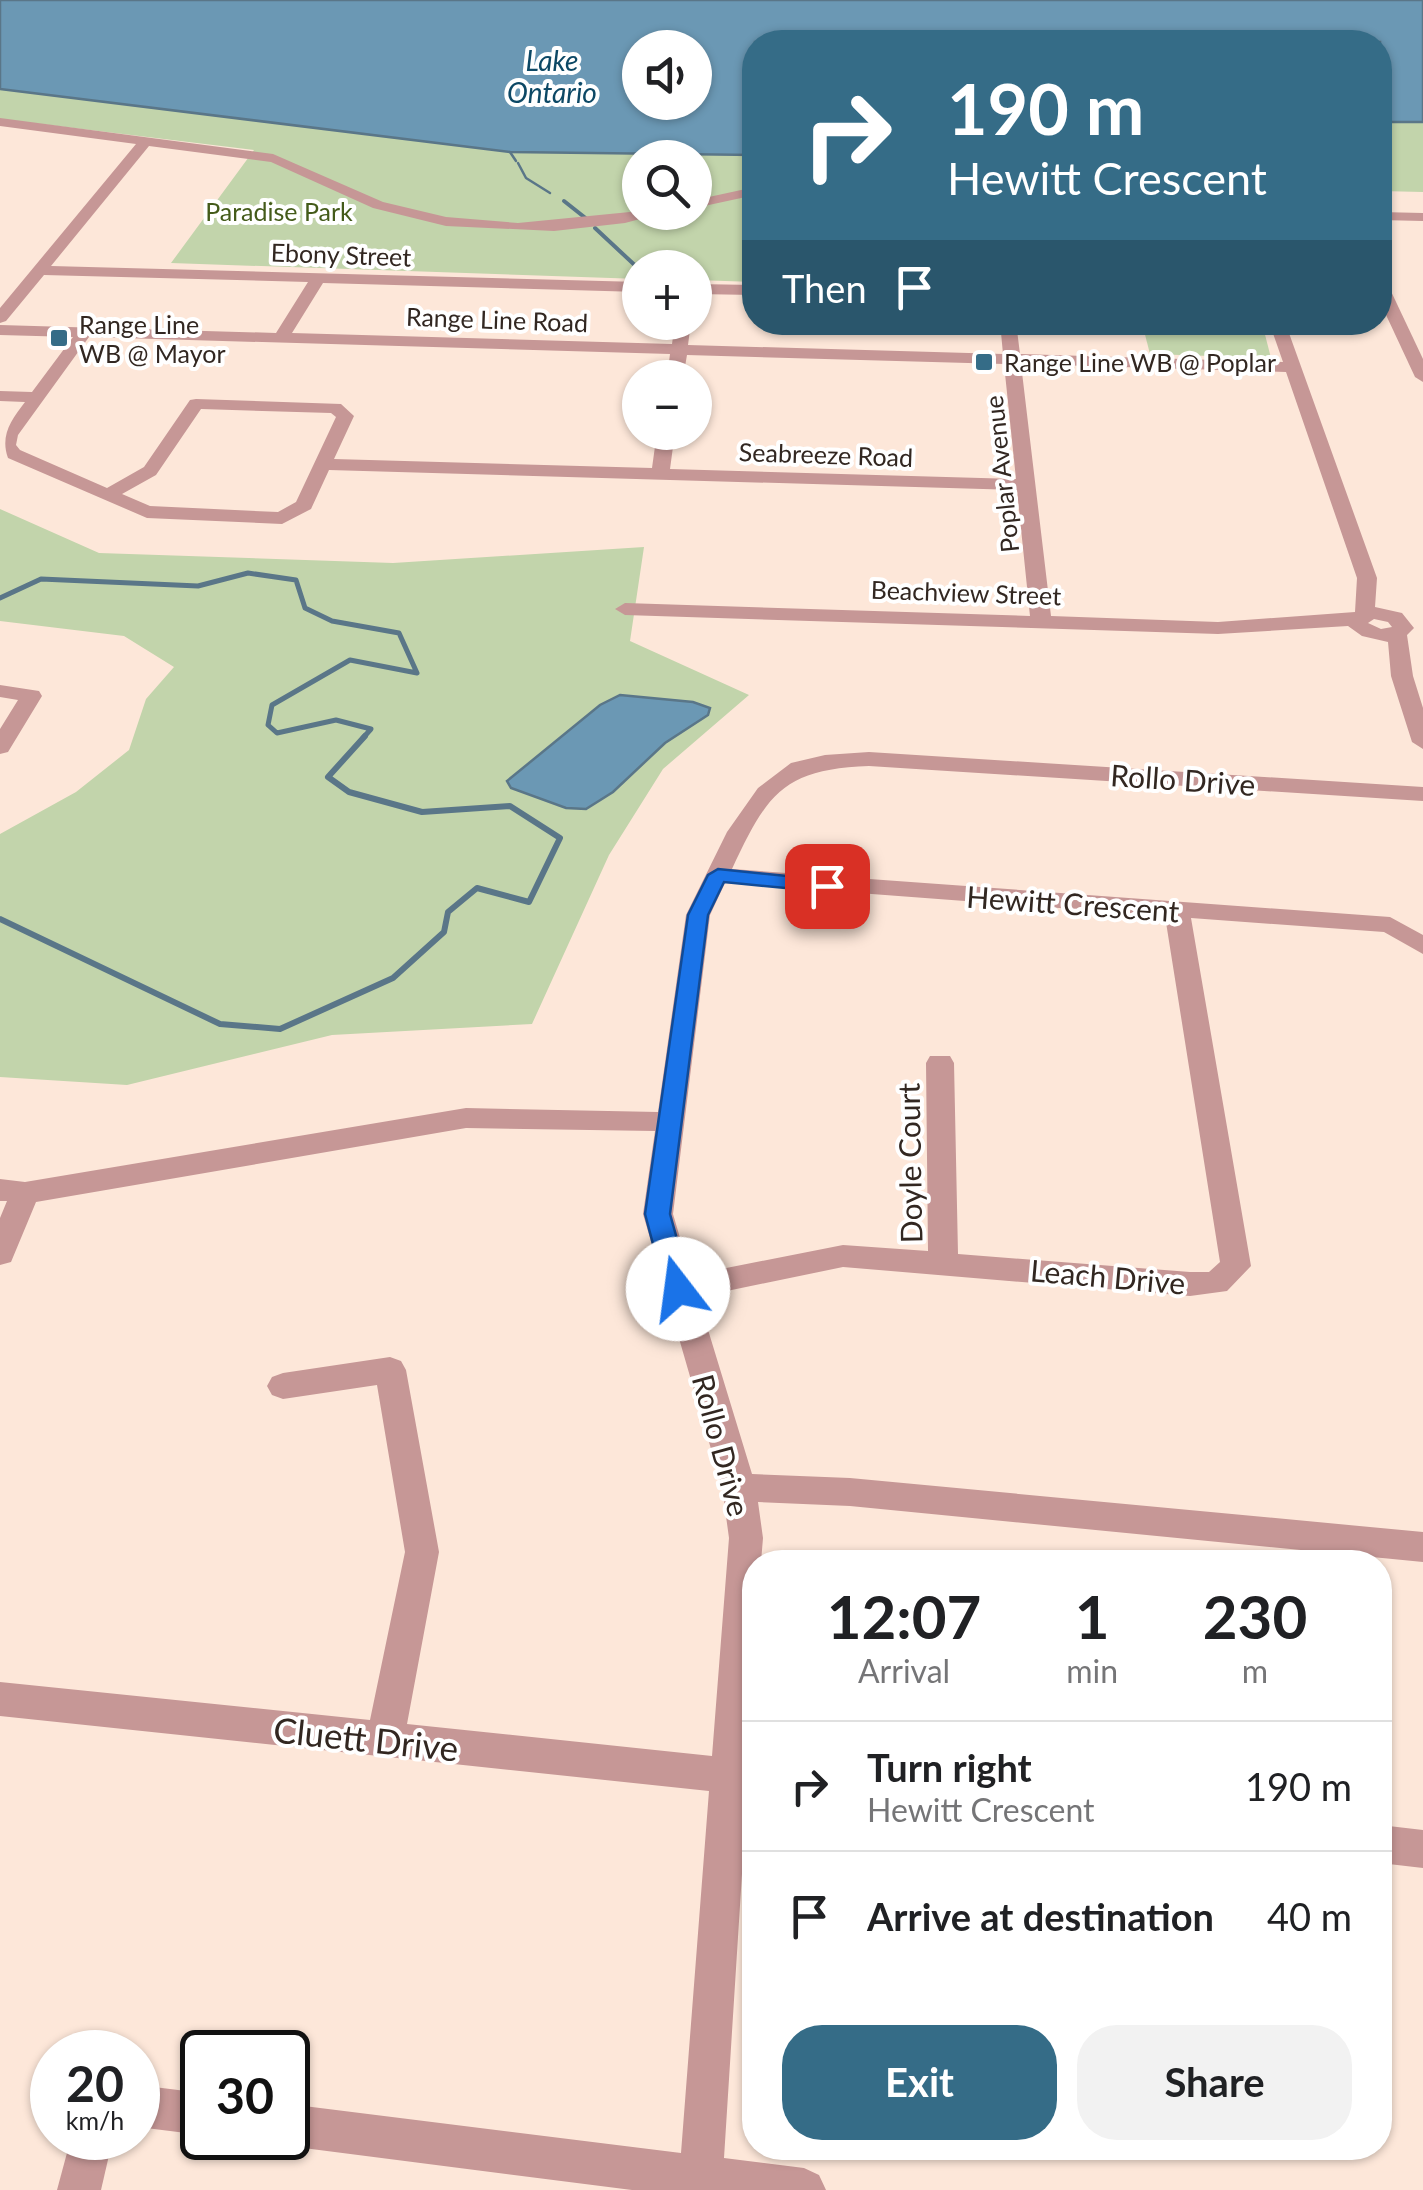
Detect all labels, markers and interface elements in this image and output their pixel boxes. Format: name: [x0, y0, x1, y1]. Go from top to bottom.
map controls: [622, 30, 712, 450]
button: sound: [622, 30, 712, 120]
water label: Lake Ontario: [507, 43, 597, 109]
text: 190 m: [947, 66, 1144, 150]
icon: right: [782, 70, 912, 200]
button: search: [622, 140, 712, 230]
text: Hewitt Crescent: [947, 151, 1267, 205]
park label: Paradise Park: [205, 196, 353, 226]
street label: Ebony Street: [270, 237, 412, 271]
button: +: [622, 250, 712, 340]
icon: arrive: [887, 260, 942, 315]
text: Then: [782, 265, 867, 311]
street label: Range Line Road: [405, 301, 589, 337]
place label: Range Line WB @ Mayor: [79, 309, 226, 368]
marker: Range Line WB @ Mayor: [48, 327, 70, 349]
place label: Range Line WB @ Poplar: [1004, 347, 1276, 377]
marker: Range Line WB @ Poplar: [973, 351, 995, 373]
button: −: [622, 360, 712, 450]
street label: Poplar Avenue: [978, 394, 1024, 554]
street label: Seabreeze Road: [738, 436, 914, 472]
street label: Beachview Street: [870, 574, 1062, 610]
street label: Rollo Drive: [1109, 756, 1257, 802]
pin: [785, 844, 870, 929]
icon: arrive: [800, 859, 855, 914]
street label: Hewitt Crescent: [965, 878, 1181, 928]
street label: Doyle Court: [890, 1082, 928, 1243]
position arrow: [626, 1237, 730, 1341]
street label: Leach Drive: [1029, 1251, 1187, 1301]
street label: Rollo Drive: [686, 1370, 758, 1520]
text: 12:07: [827, 1580, 981, 1652]
text: 1: [1075, 1580, 1110, 1652]
text: 230: [1203, 1580, 1307, 1652]
text: Arrival: [858, 1651, 950, 1690]
text: min: [1066, 1651, 1118, 1690]
text: m: [1242, 1651, 1268, 1690]
street label: Cluett Drive: [271, 1707, 461, 1769]
text: Turn right: [867, 1744, 1032, 1790]
icon: right: [782, 1759, 837, 1814]
text: 190 m: [1245, 1763, 1352, 1809]
text: Hewitt Crescent: [867, 1790, 1095, 1829]
icon: arrive: [782, 1889, 837, 1944]
text: Arrive at destination: [867, 1893, 1214, 1939]
text: 40 m: [1267, 1893, 1352, 1939]
button: Exit: [782, 2025, 1057, 2140]
button: Share: [1077, 2025, 1352, 2140]
speed limit sign: 30: [180, 2030, 310, 2160]
text: 20: [66, 2053, 124, 2113]
text: km/h: [66, 2105, 124, 2135]

